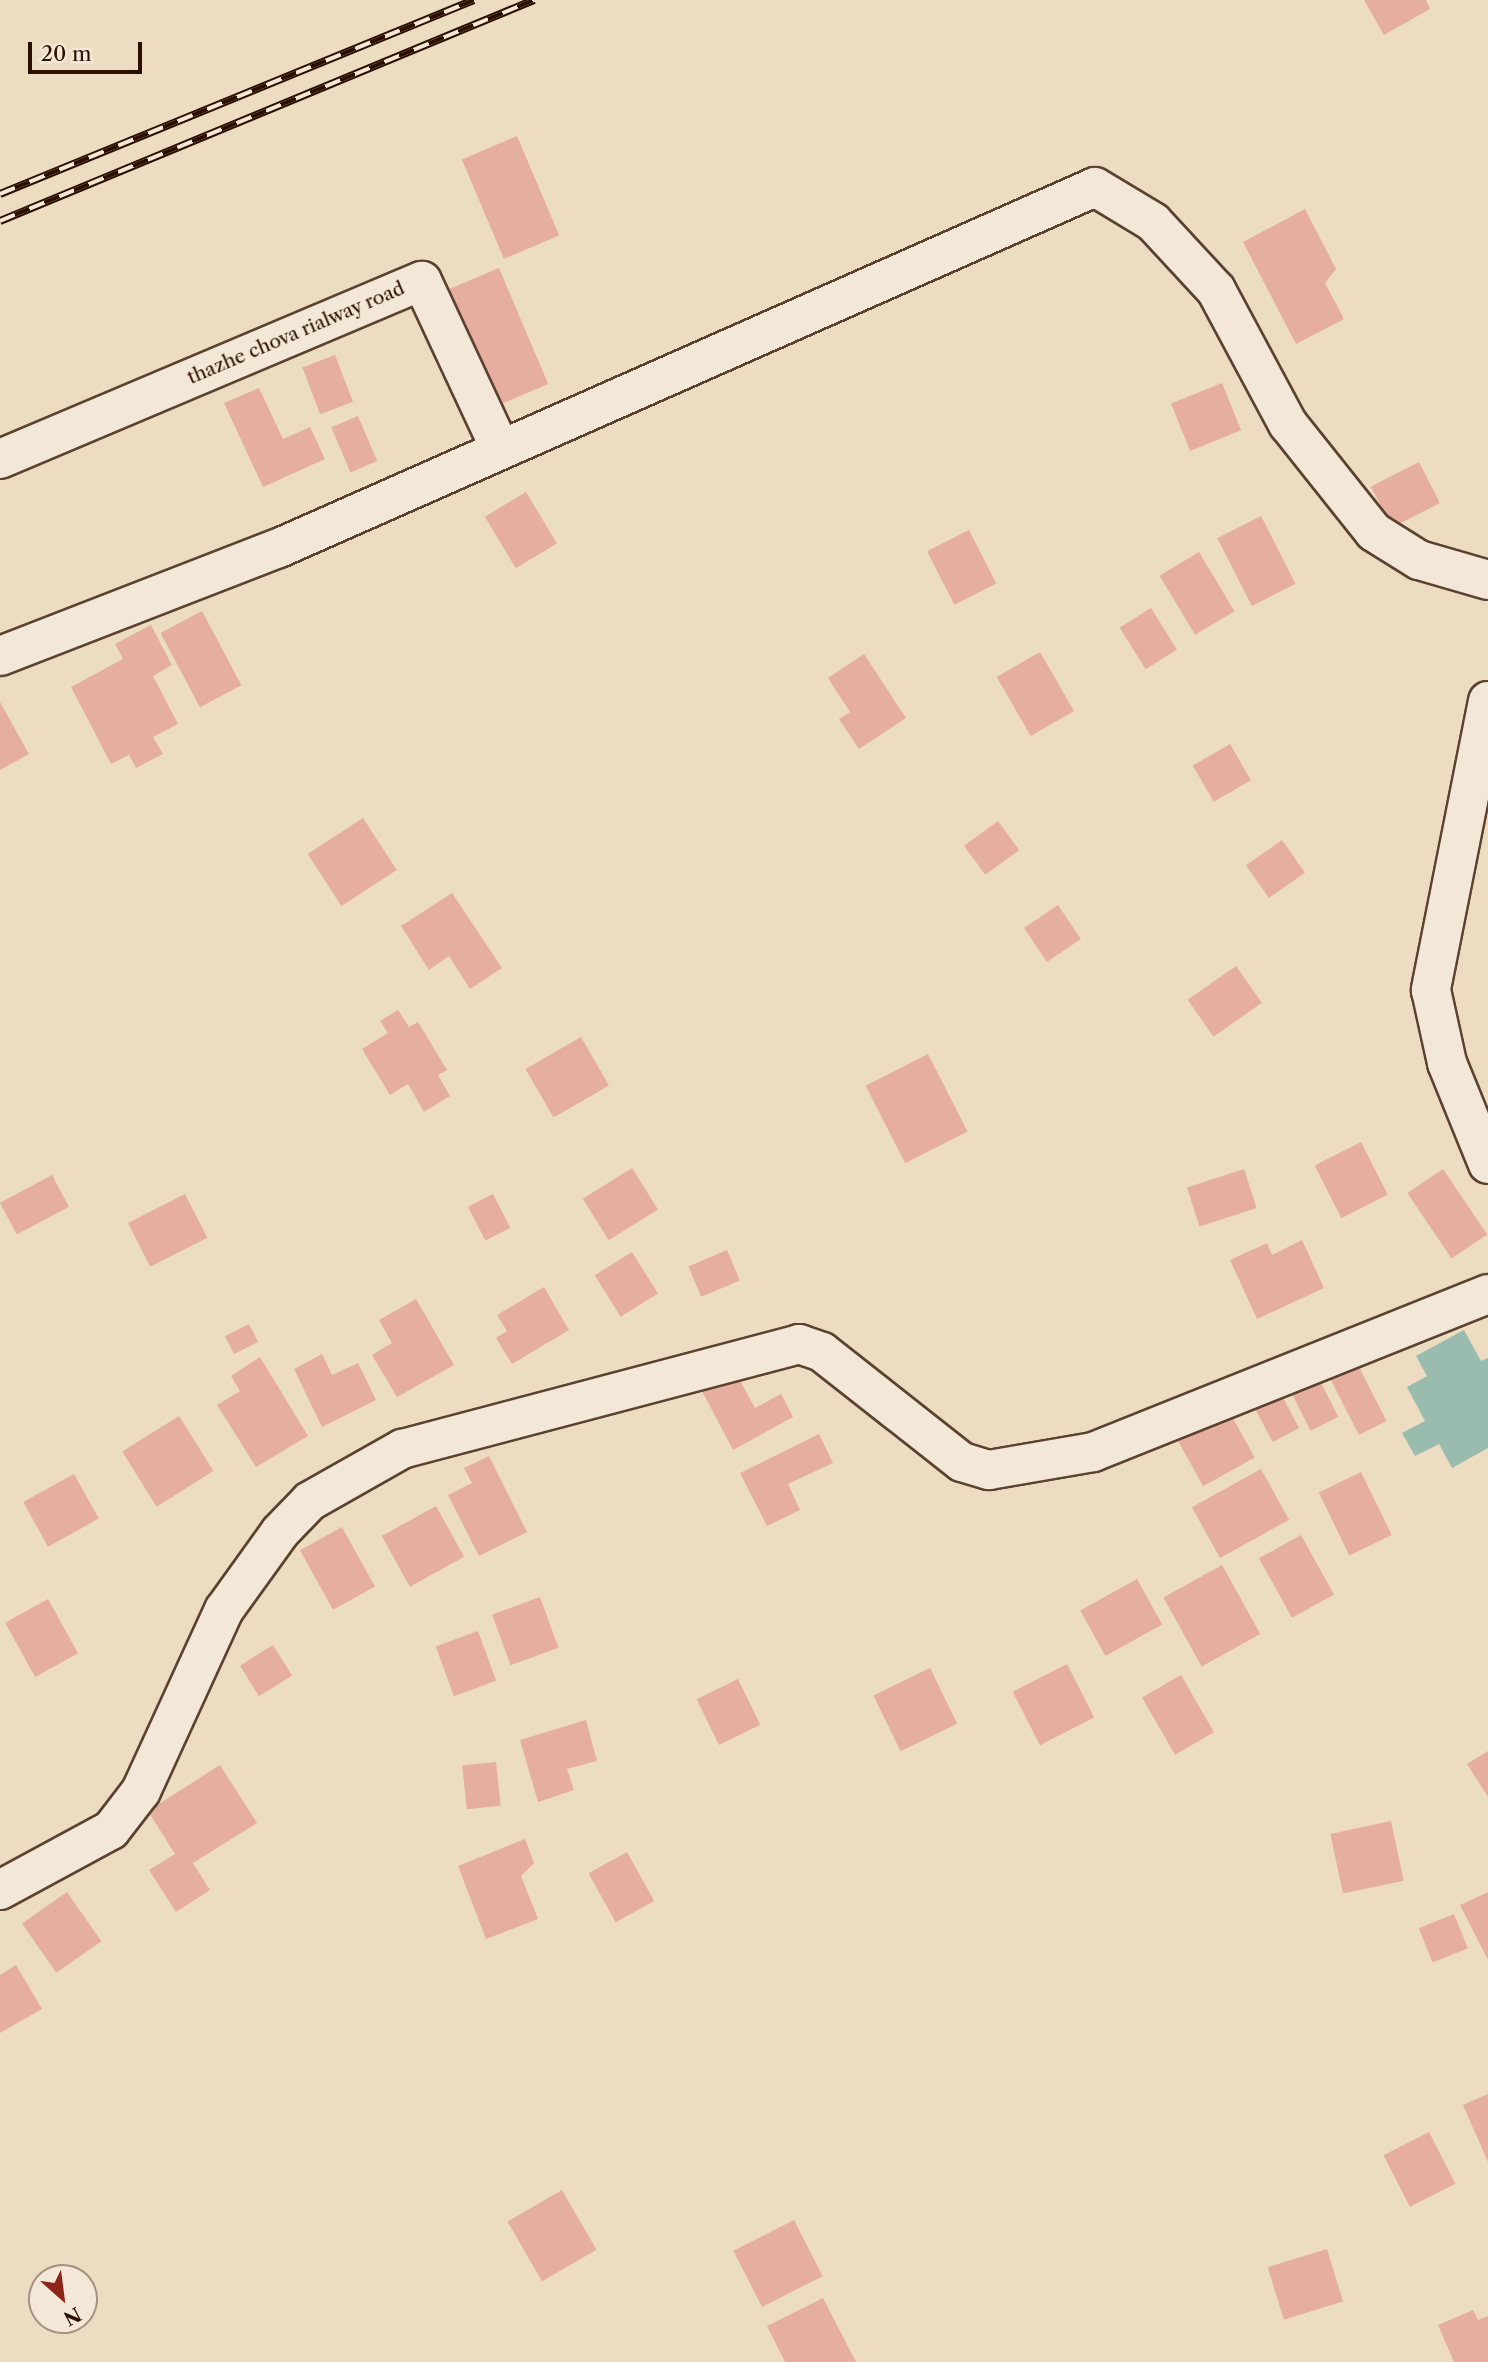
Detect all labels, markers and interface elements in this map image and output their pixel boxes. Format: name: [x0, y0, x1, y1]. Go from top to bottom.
scale bar: [32, 28, 145, 72]
text: 20 m: [41, 41, 92, 66]
street label: thazhe chova rialway road: [184, 277, 408, 389]
north arrow: [28, 2264, 98, 2334]
text: N: [59, 2302, 85, 2330]

